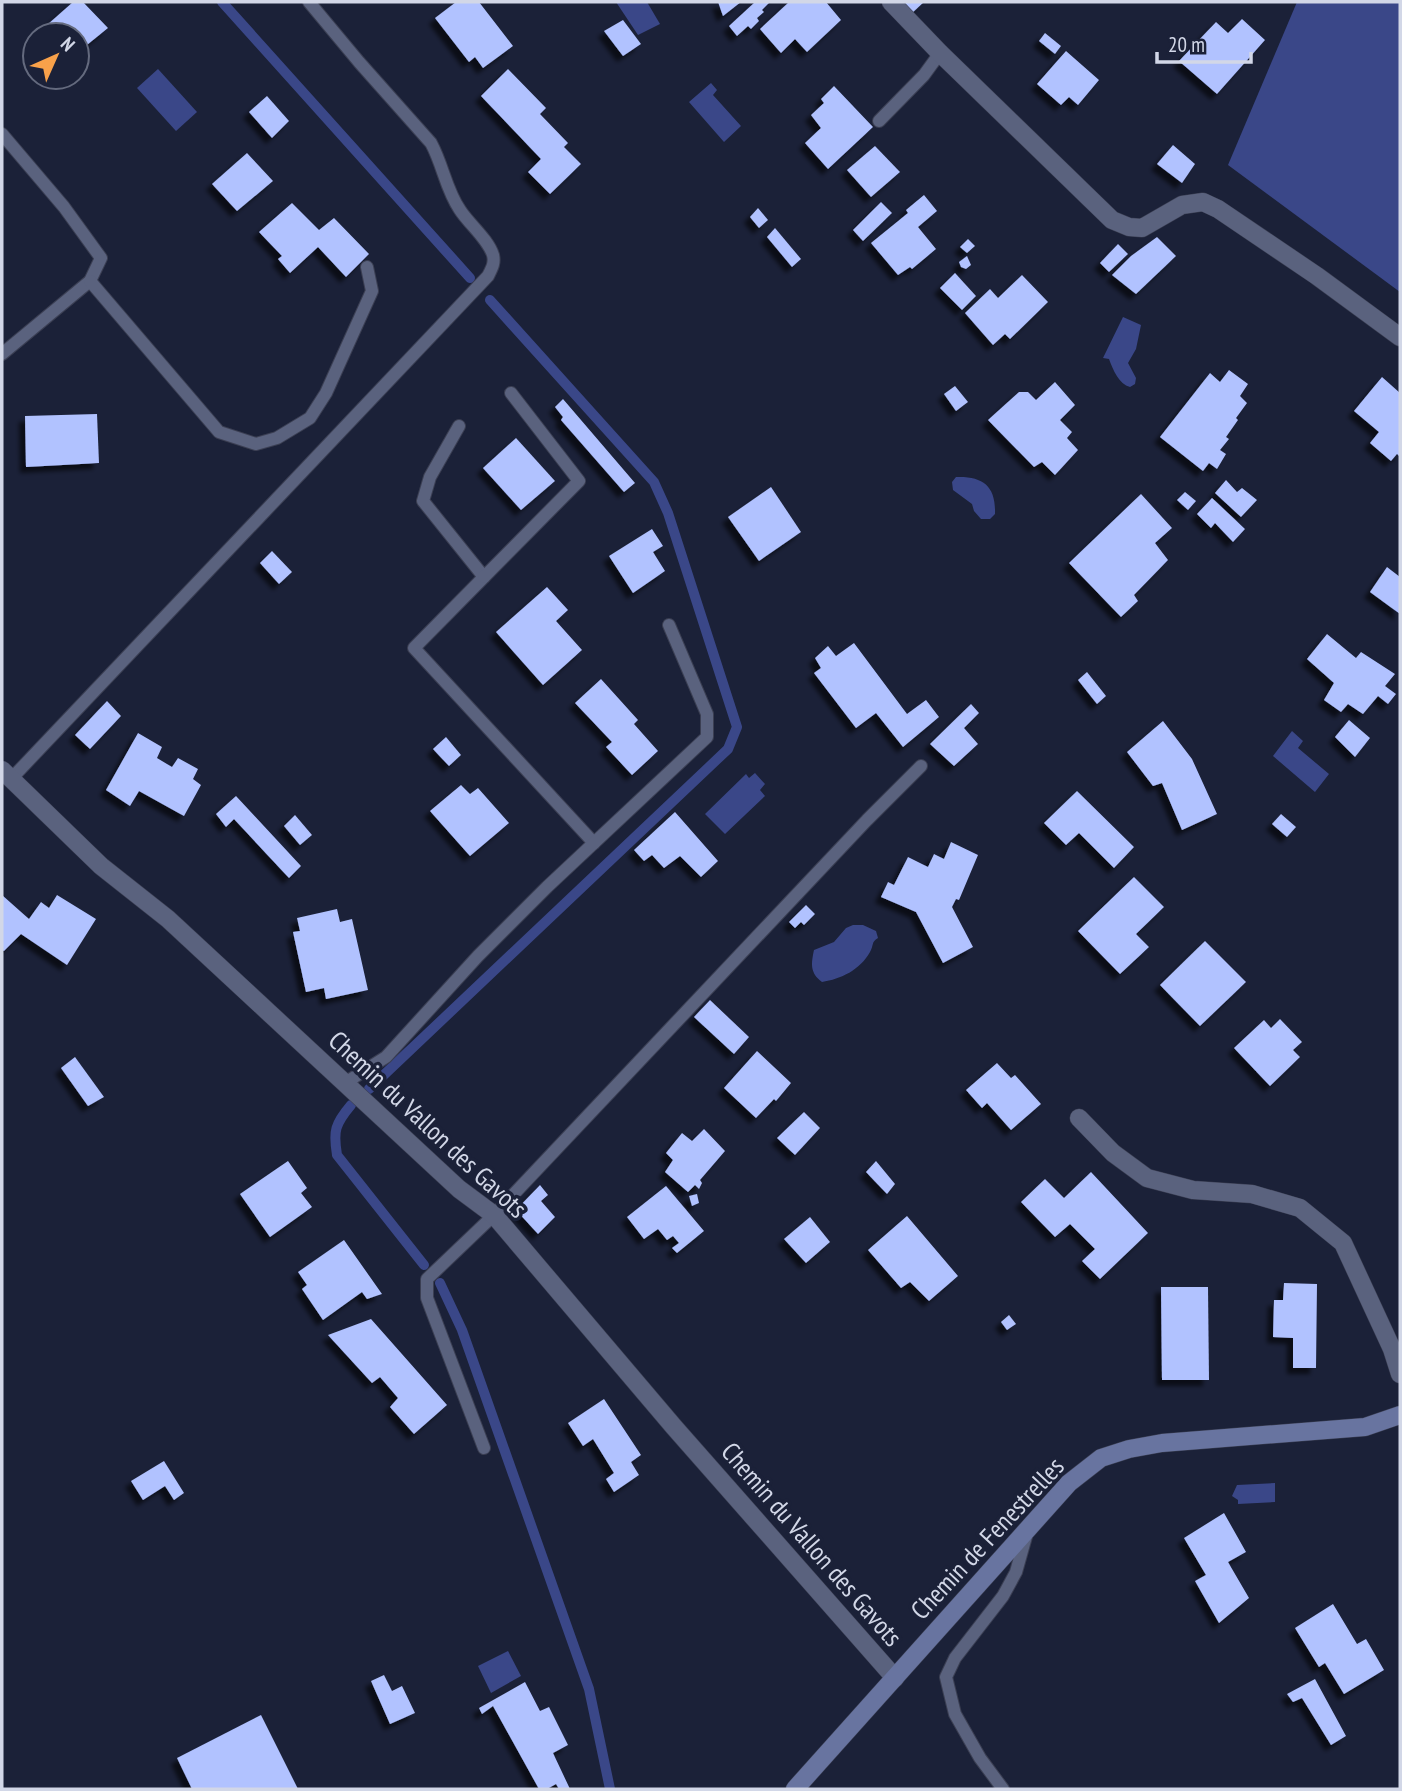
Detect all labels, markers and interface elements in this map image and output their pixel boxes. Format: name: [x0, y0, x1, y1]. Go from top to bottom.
north arrow: [21, 21, 91, 91]
scale bar: [1157, 21, 1252, 65]
text: 20 m: [1168, 31, 1205, 58]
text: N: [56, 32, 80, 56]
street label: Chemin du Vallon des Gavots: [322, 1023, 534, 1225]
street label: Chemin du Vallon des Gavots: [714, 1435, 910, 1653]
street label: Chemin de Fenestrelles: [903, 1450, 1071, 1626]

